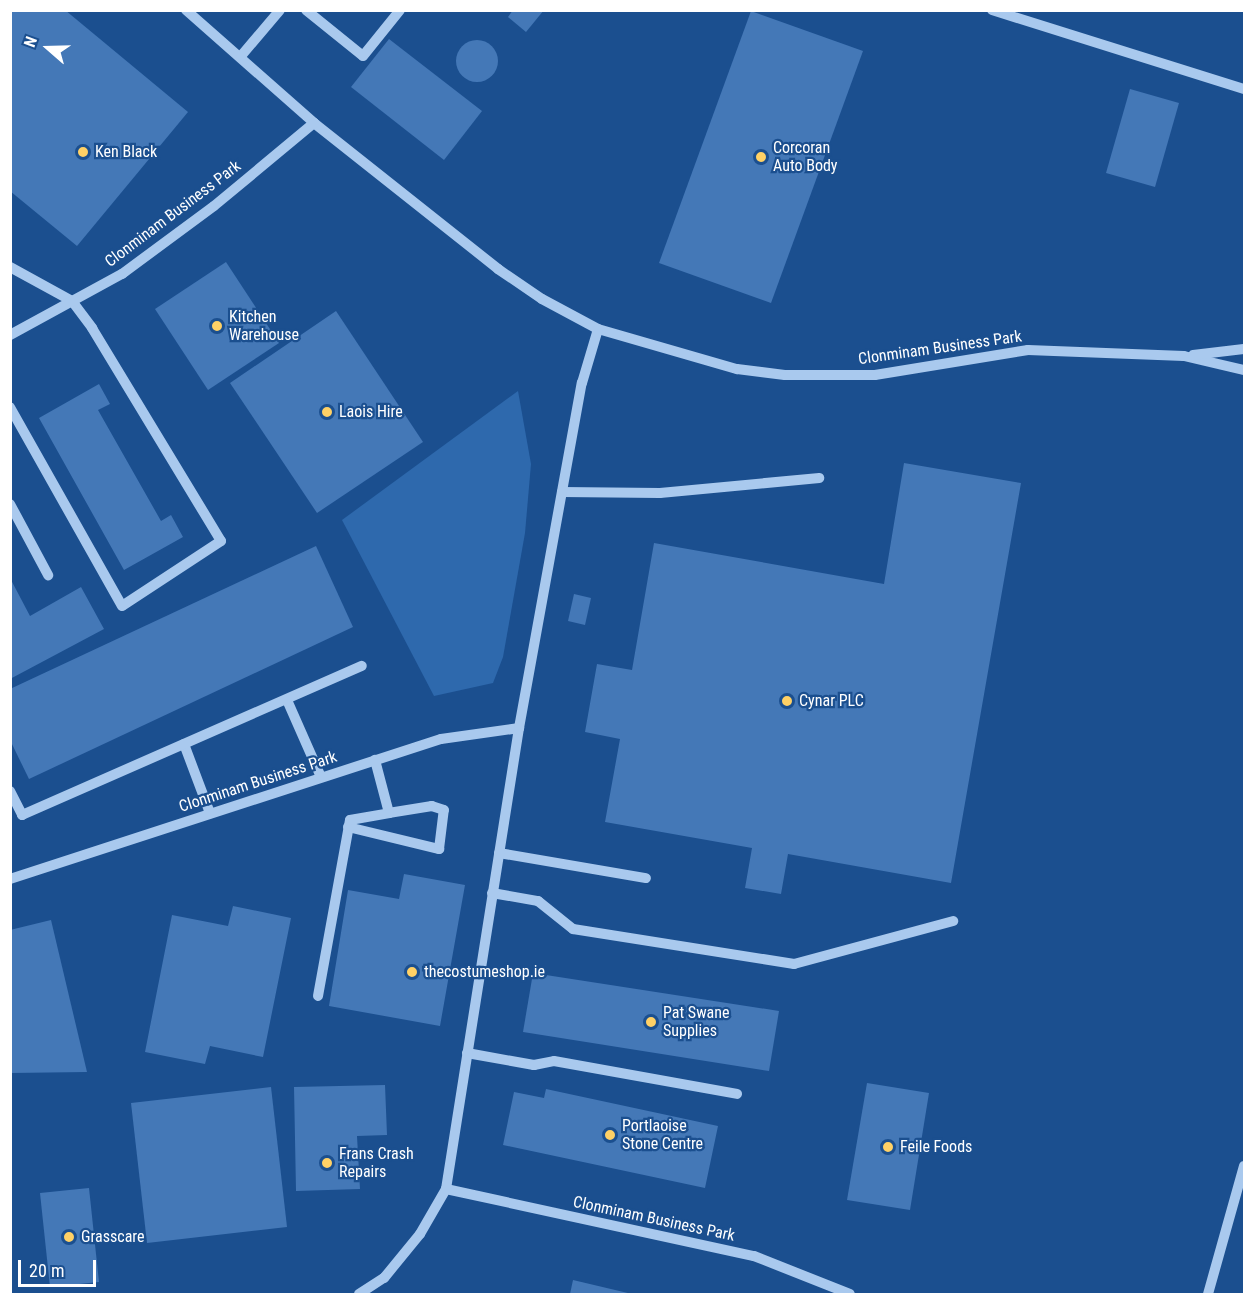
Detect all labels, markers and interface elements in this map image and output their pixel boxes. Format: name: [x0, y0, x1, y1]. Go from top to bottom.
north arrow: [18, 18, 78, 78]
text: N: [20, 34, 41, 50]
place label: Corcoran Auto Body: [773, 138, 838, 176]
place label: Ken Black: [95, 142, 157, 162]
marker: Ken Black: [76, 145, 90, 159]
marker: Corcoran Auto Body: [754, 150, 768, 164]
street label: Clonminam Business Park: [101, 157, 245, 271]
place label: Kitchen Warehouse: [229, 307, 299, 345]
marker: Kitchen Warehouse: [210, 319, 224, 333]
street label: Clonminam Business Park: [857, 327, 1023, 369]
place label: Laois Hire: [339, 402, 403, 422]
marker: Laois Hire: [320, 405, 334, 419]
place label: Cynar PLC: [799, 691, 864, 711]
marker: Cynar PLC: [780, 694, 794, 708]
street label: Clonminam Business Park: [177, 747, 339, 817]
place label: thecostumeshop.ie: [424, 962, 545, 982]
marker: thecostumeshop.ie: [405, 965, 419, 979]
place label: Pat Swane Supplies: [663, 1003, 729, 1041]
marker: Pat Swane Supplies: [644, 1015, 658, 1029]
place label: Portlaoise Stone Centre: [622, 1116, 703, 1154]
marker: Portlaoise Stone Centre: [603, 1128, 617, 1142]
place label: Feile Foods: [900, 1137, 972, 1157]
marker: Feile Foods: [881, 1140, 895, 1154]
place label: Frans Crash Repairs: [339, 1144, 414, 1182]
marker: Frans Crash Repairs: [320, 1156, 334, 1170]
street label: Clonminam Business Park: [571, 1192, 737, 1246]
place label: Grasscare: [81, 1227, 145, 1247]
marker: Grasscare: [62, 1230, 76, 1244]
scale bar: [21, 1248, 99, 1286]
text: 20 m: [29, 1260, 64, 1281]

